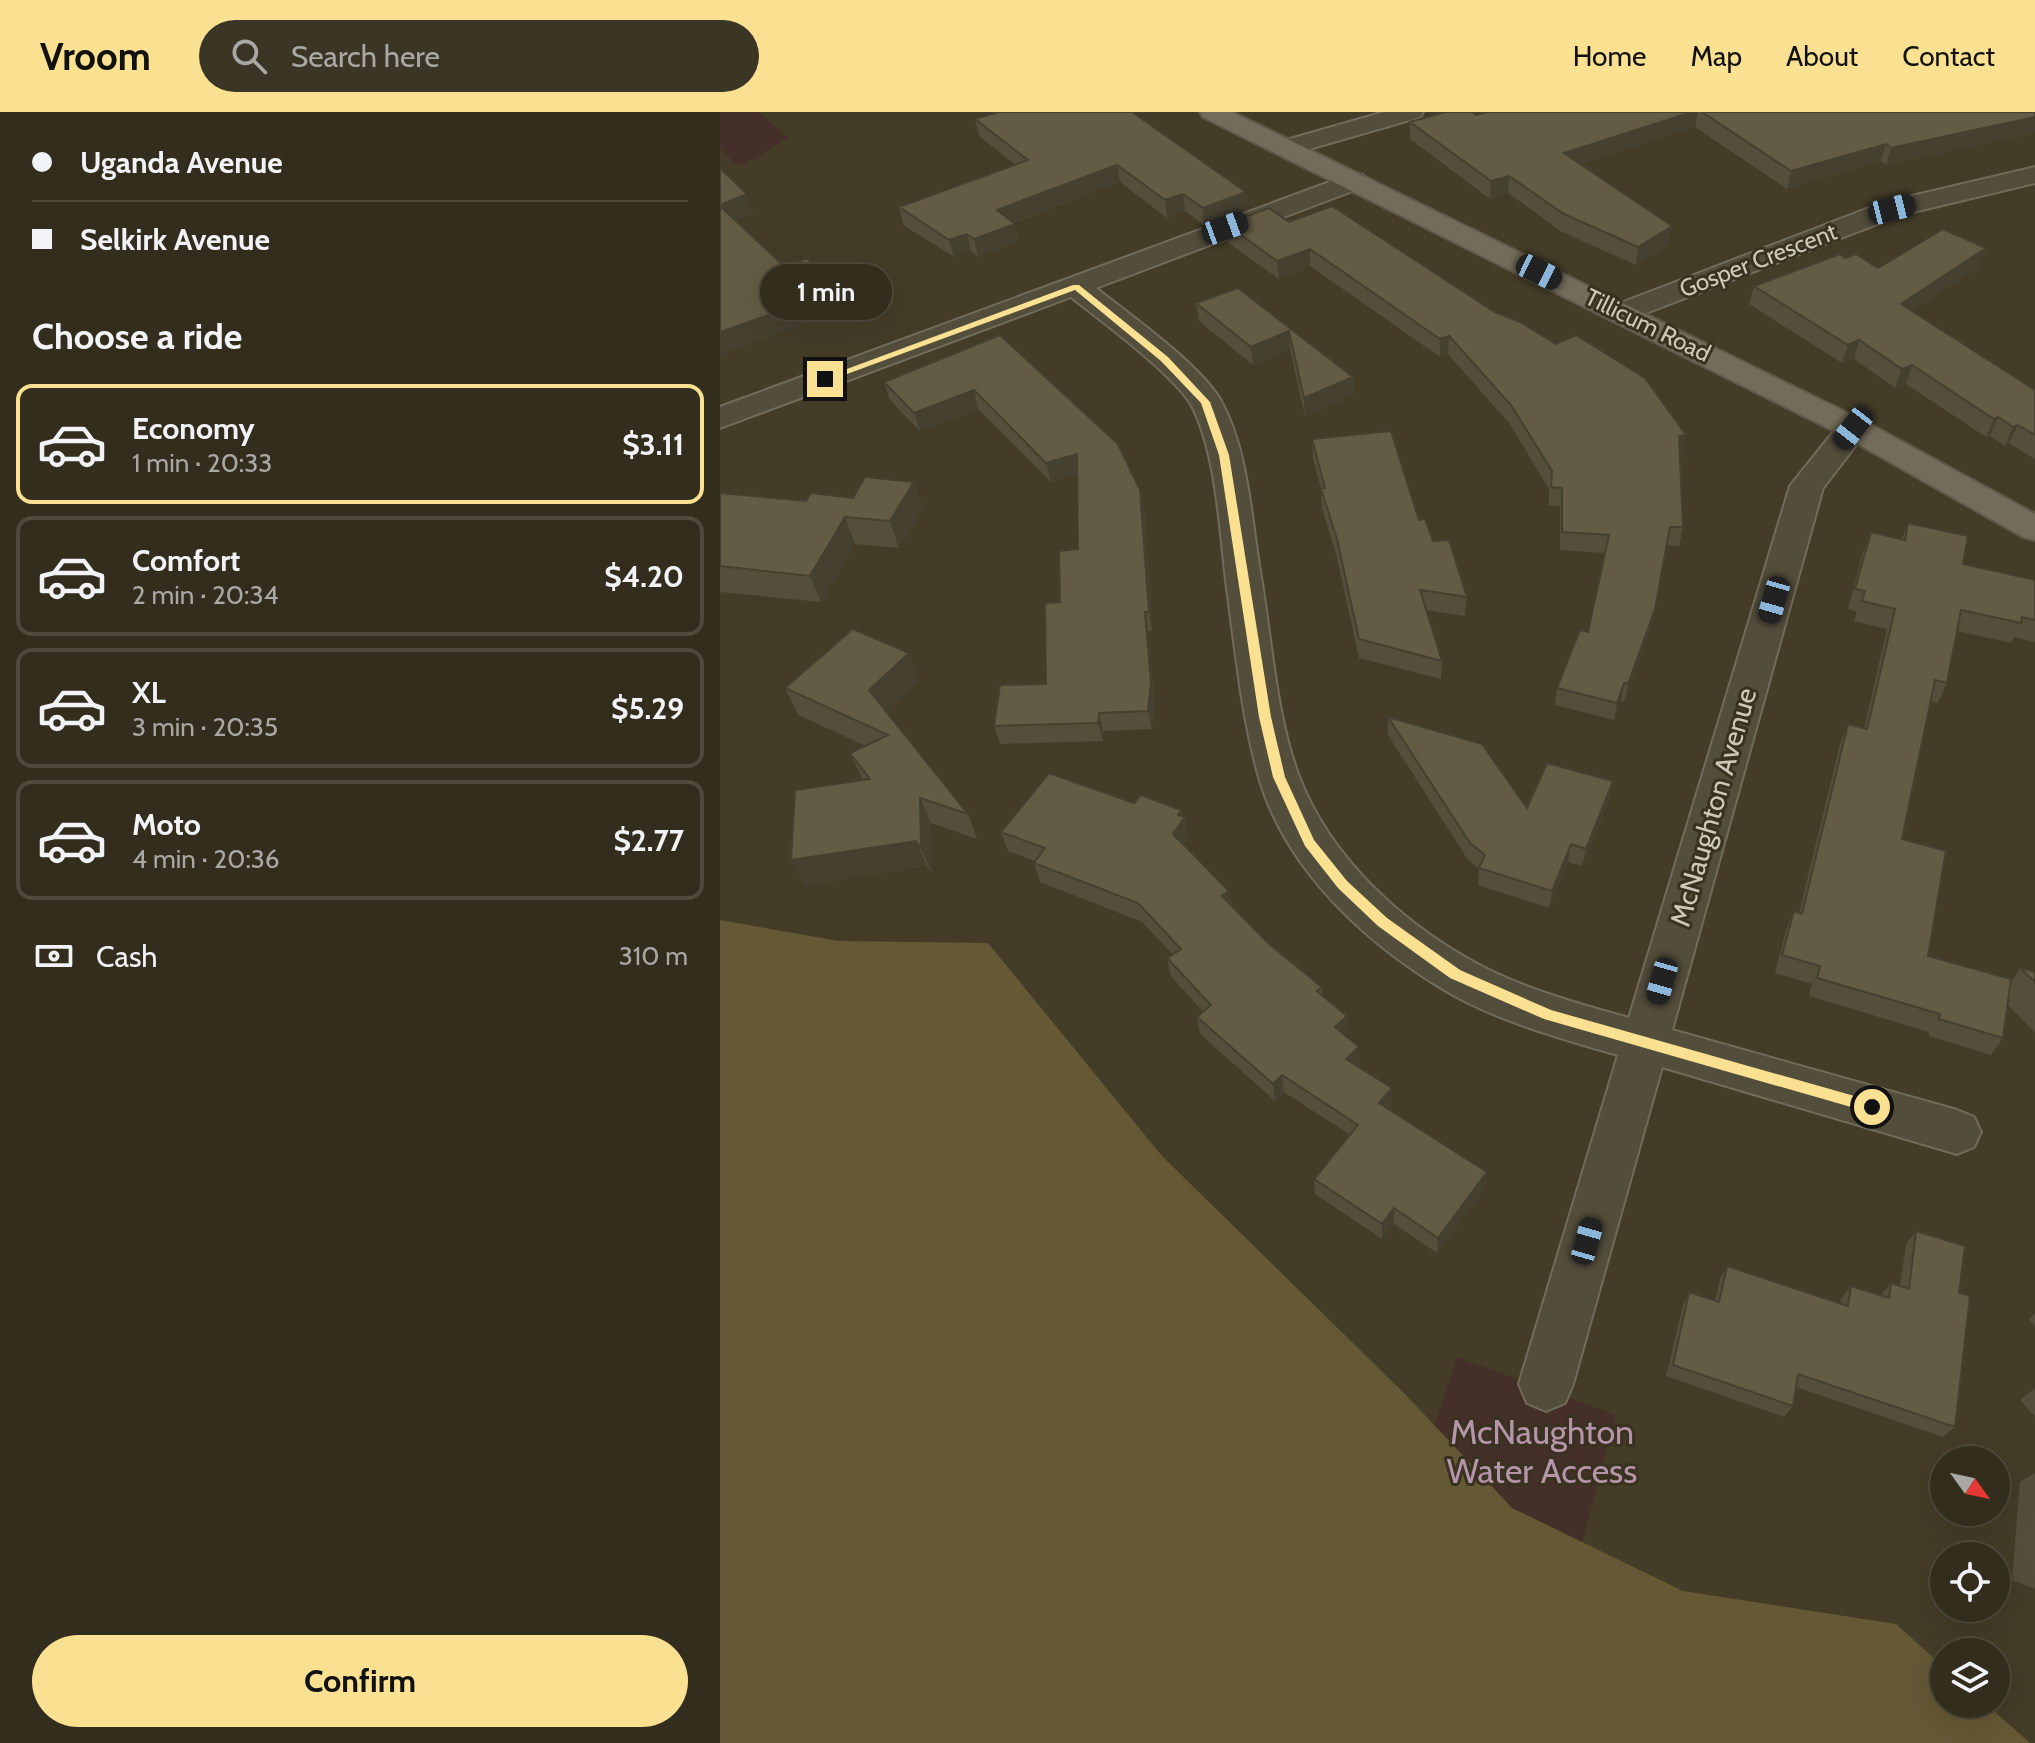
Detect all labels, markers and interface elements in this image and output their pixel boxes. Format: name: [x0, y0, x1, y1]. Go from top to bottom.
search box: [199, 20, 759, 92]
text: Vroom: [40, 33, 151, 80]
icon: search: [227, 34, 271, 78]
text: Search here: [291, 38, 440, 75]
text: Home: [1573, 39, 1646, 73]
text: Map: [1690, 39, 1742, 73]
text: About: [1786, 39, 1858, 73]
text: Contact: [1902, 39, 1995, 73]
text: Uganda Avenue: [80, 144, 283, 181]
car: [1866, 192, 1918, 226]
car: [1198, 209, 1252, 247]
street label: Gosper Crescent: [1675, 217, 1841, 303]
text: Selkirk Avenue: [80, 221, 270, 258]
car: [1512, 251, 1566, 293]
callout: 1 min: [759, 263, 891, 319]
text: 1 min: [797, 276, 855, 308]
street label: Tillicum Road: [1580, 282, 1716, 368]
text: Choose a ride: [32, 314, 242, 358]
route end: [807, 361, 843, 397]
car: [1829, 402, 1877, 454]
icon: car: [36, 408, 108, 480]
text: Economy: [132, 410, 255, 447]
text: $3.11: [622, 426, 684, 463]
text: 1 min · 20:33: [132, 447, 272, 479]
icon: car: [36, 540, 108, 612]
text: Comfort: [132, 542, 240, 579]
text: $4.20: [604, 558, 684, 595]
car: [1756, 574, 1792, 626]
text: 2 min · 20:34: [132, 579, 278, 611]
icon: car: [36, 672, 108, 744]
text: XL: [132, 674, 166, 711]
street label: McNaughton Avenue: [1663, 684, 1763, 930]
text: $5.29: [611, 690, 684, 727]
text: 3 min · 20:35: [132, 711, 278, 743]
icon: car: [36, 804, 108, 876]
text: Moto: [132, 806, 201, 843]
text: $2.77: [613, 822, 684, 859]
text: 4 min · 20:36: [132, 843, 280, 875]
icon: cash: [32, 934, 76, 978]
text: Cash: [96, 938, 158, 975]
text: 310 m: [619, 940, 688, 972]
car: [1644, 955, 1680, 1007]
route start: [1854, 1089, 1890, 1125]
car: [1569, 1215, 1605, 1267]
park label: McNaughton Water Access: [1447, 1411, 1637, 1492]
north arrow: [1930, 1446, 2010, 1526]
map controls: [1930, 1446, 2010, 1718]
button: locate: [1930, 1542, 2010, 1622]
button: Confirm: [32, 1635, 688, 1727]
button: layers: [1930, 1638, 2010, 1718]

